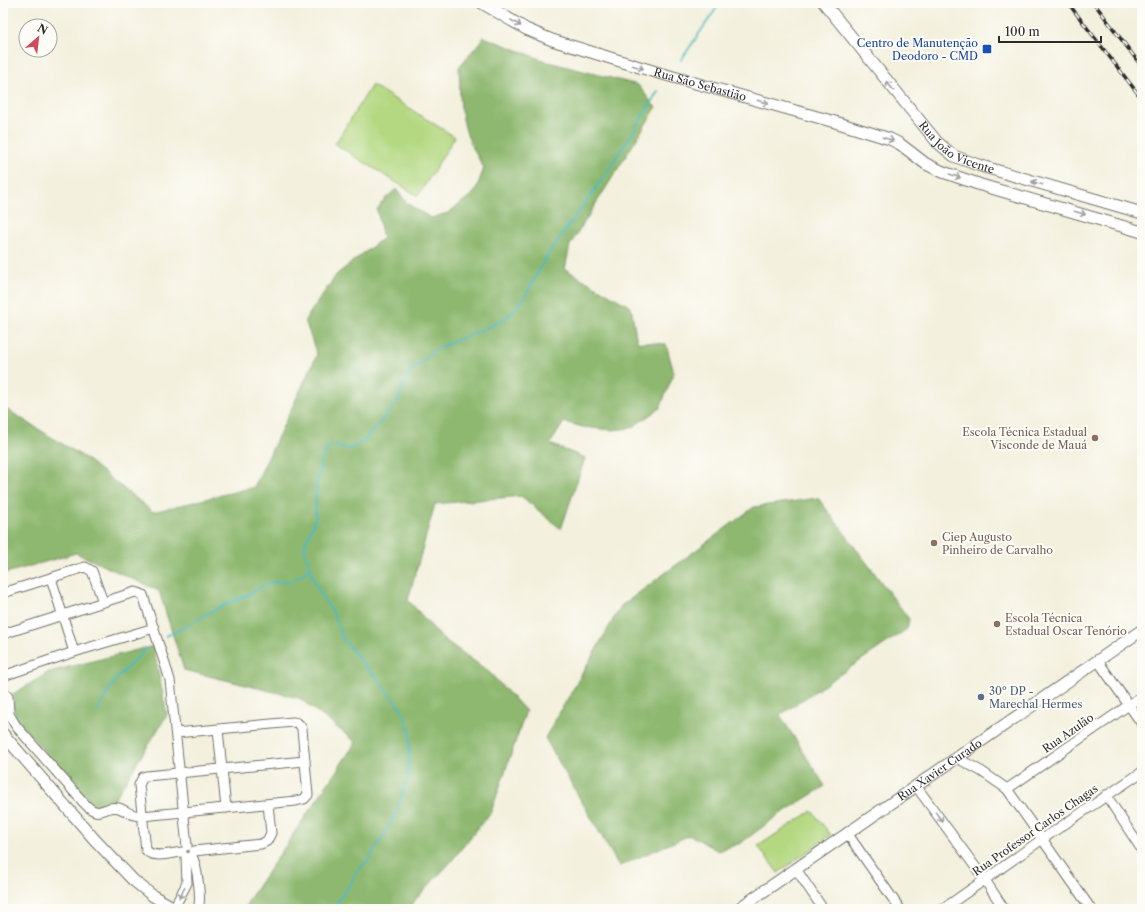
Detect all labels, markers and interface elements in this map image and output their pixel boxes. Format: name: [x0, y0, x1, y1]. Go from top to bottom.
north arrow: [18, 18, 58, 58]
scale bar: [999, 18, 1101, 44]
one-way arrow: [510, 19, 522, 27]
text: N: [35, 21, 51, 38]
text: 100 m: [1005, 24, 1040, 39]
place label: Centro de Manutenção Deodoro - CMD: [857, 36, 978, 63]
marker: Centro de Manutenção Deodoro - CMD: [981, 43, 993, 55]
one-way arrow: [631, 64, 644, 71]
street label: Rua São Sebastião: [652, 65, 748, 104]
one-way arrow: [886, 80, 894, 91]
one-way arrow: [756, 99, 769, 106]
street label: Rua João Vicente: [916, 118, 996, 176]
one-way arrow: [881, 135, 893, 143]
one-way arrow: [949, 173, 962, 180]
one-way arrow: [1031, 178, 1044, 186]
one-way arrow: [1073, 210, 1086, 218]
place label: Escola Técnica Estadual Visconde de Mauá: [962, 425, 1088, 452]
marker: Escola Técnica Estadual Visconde de Mauá: [1090, 433, 1100, 443]
place label: Ciep Augusto Pinheiro de Carvalho: [942, 530, 1053, 557]
marker: Ciep Augusto Pinheiro de Carvalho: [929, 538, 939, 548]
place label: Escola Técnica Estadual Oscar Tenório: [1005, 611, 1127, 638]
marker: Escola Técnica Estadual Oscar Tenório: [992, 619, 1002, 629]
place label: 30º DP - Marechal Hermes: [989, 684, 1083, 711]
marker: 30º DP - Marechal Hermes: [976, 692, 986, 702]
street label: Rua Azulão: [1040, 710, 1097, 756]
street label: Rua Xavier Curado: [895, 736, 985, 804]
street label: Rua Professor Carlos Chagas: [970, 781, 1100, 879]
one-way arrow: [935, 812, 943, 823]
one-way arrow: [178, 886, 186, 898]

